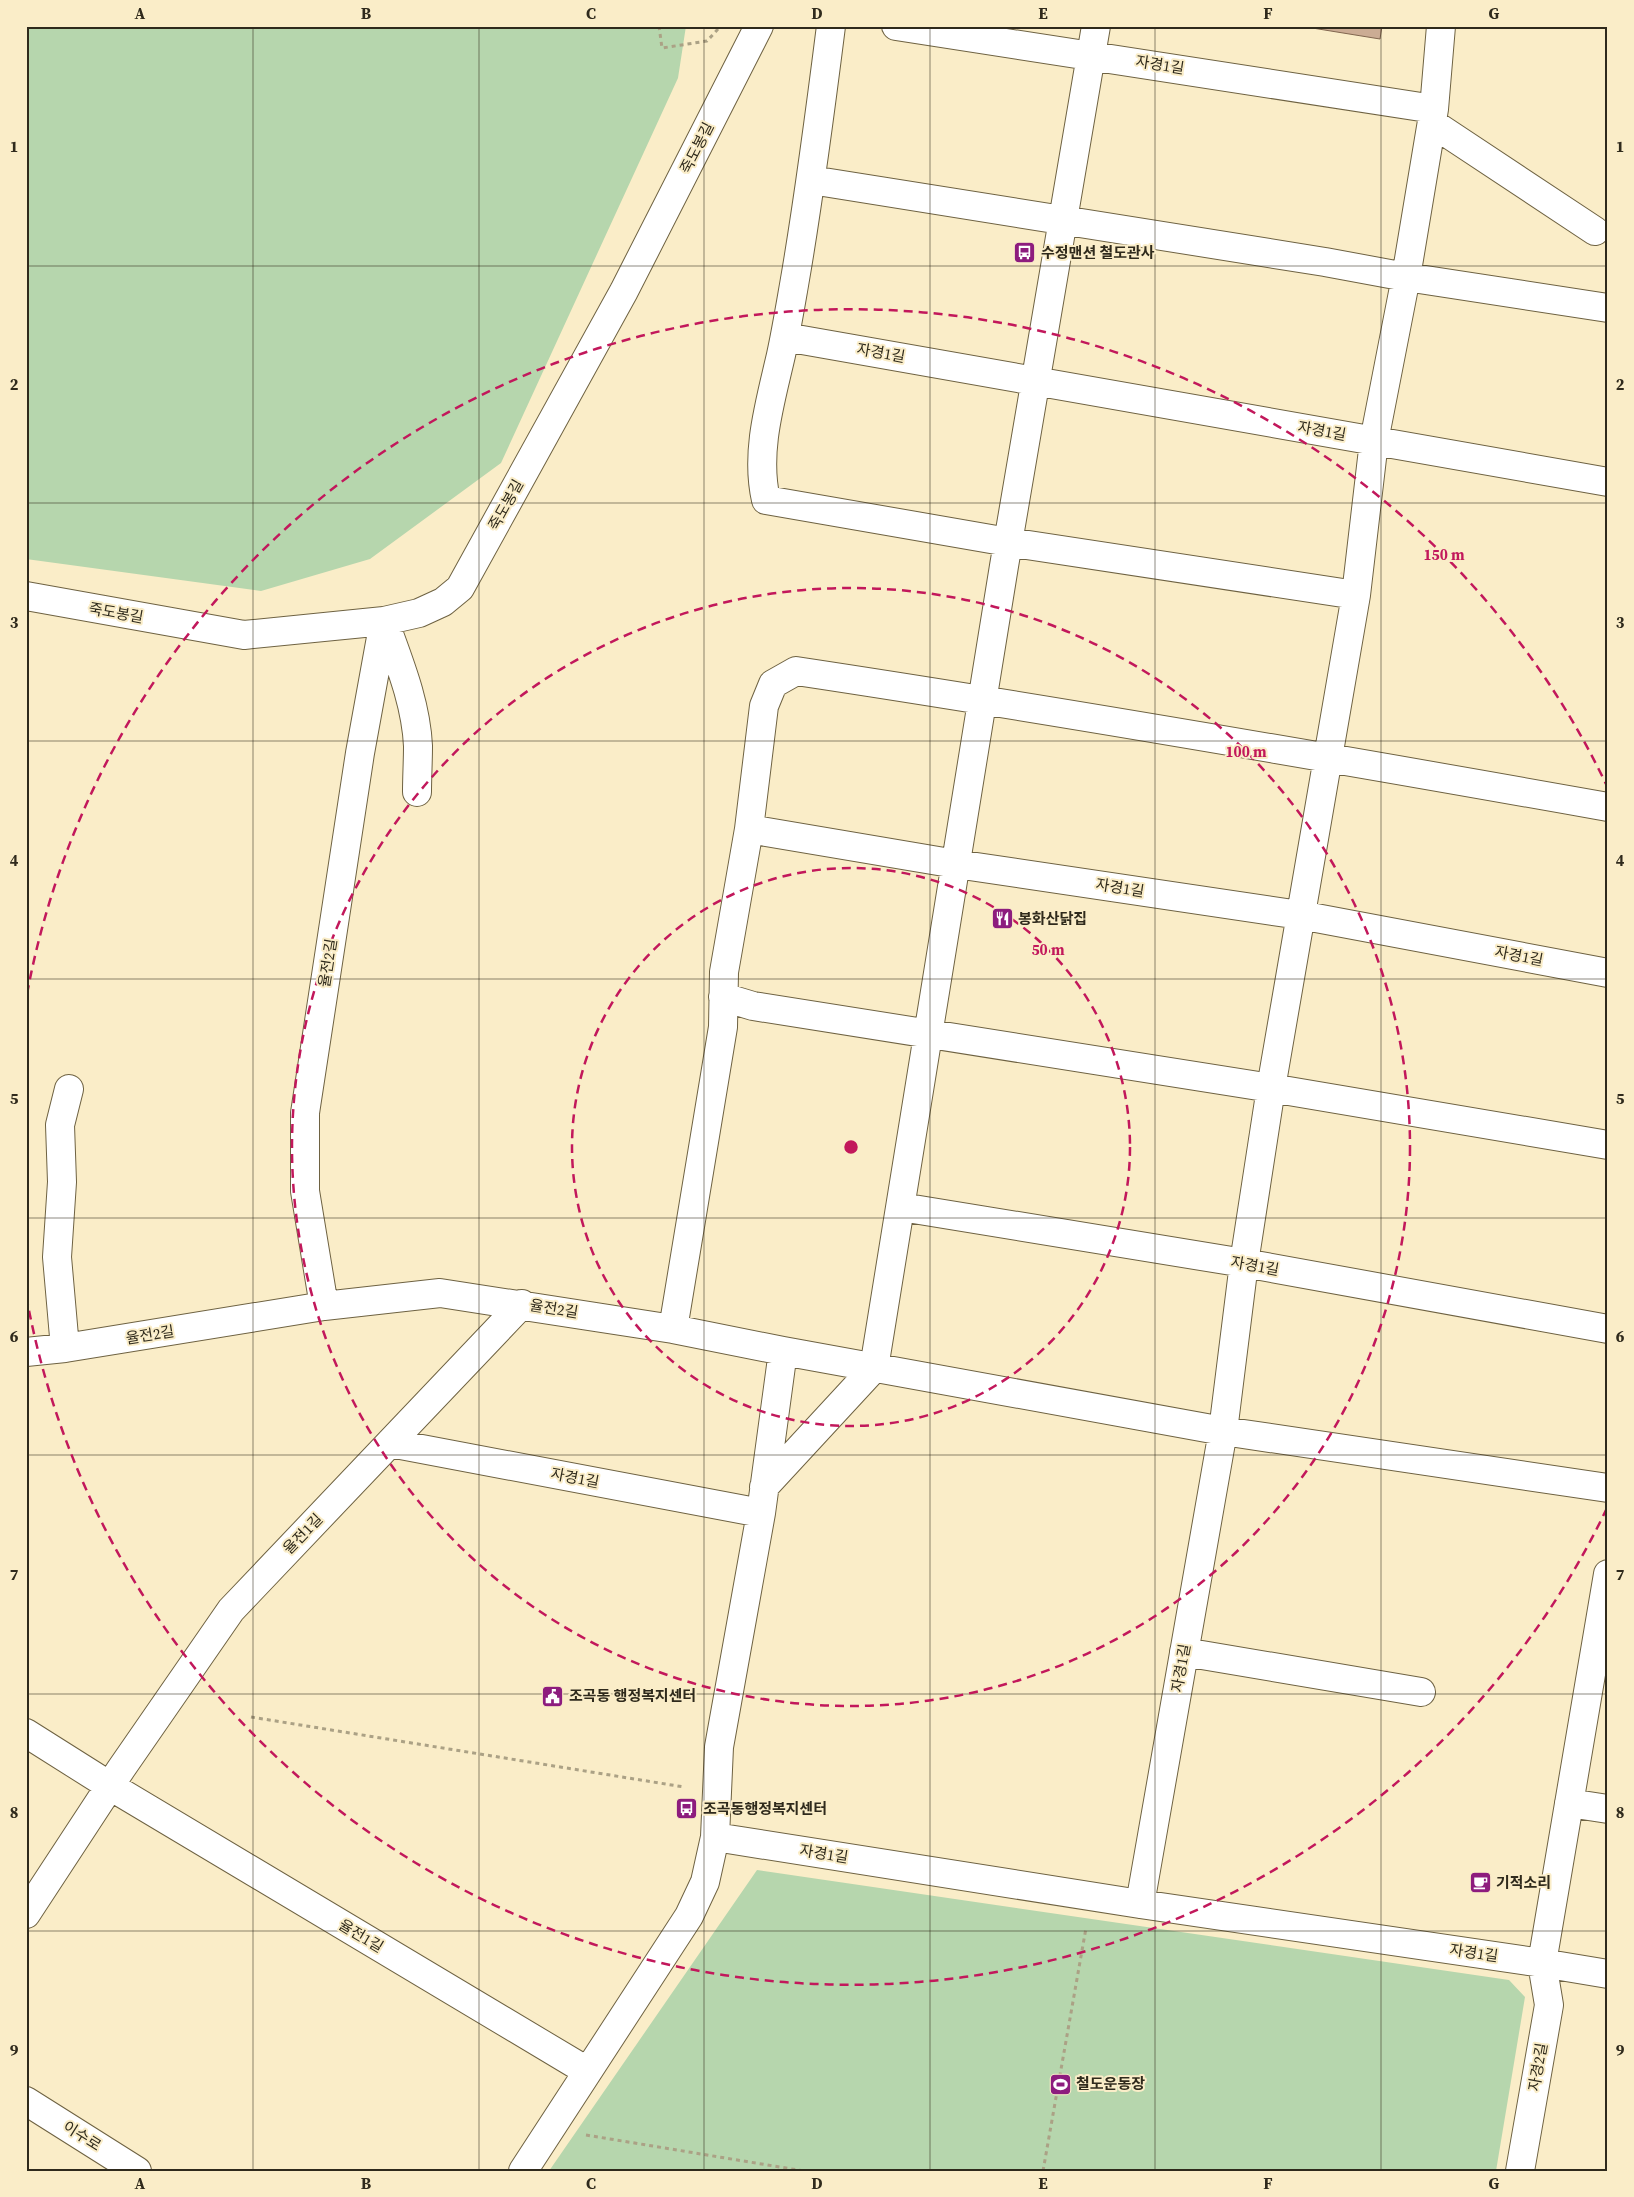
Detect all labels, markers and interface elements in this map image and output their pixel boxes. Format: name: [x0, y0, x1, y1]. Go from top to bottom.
text: A: [135, 2, 146, 24]
text: B: [361, 2, 372, 24]
text: C: [586, 2, 596, 24]
text: D: [811, 2, 823, 24]
text: E: [1038, 2, 1048, 24]
text: F: [1263, 2, 1273, 24]
text: G: [1489, 2, 1500, 24]
street label: 자경1길: [1134, 50, 1186, 79]
street label: 죽도봉길: [675, 118, 718, 177]
text: 1: [10, 135, 18, 157]
text: 1: [1616, 135, 1624, 157]
bus stop icon: 수정맨션 철도관사: [1013, 241, 1037, 265]
place label: 수정맨션 철도관사: [1041, 242, 1155, 263]
street label: 자경1길: [855, 338, 907, 367]
text: 2: [10, 373, 19, 395]
text: 2: [1616, 373, 1625, 395]
street label: 자경1길: [1296, 416, 1348, 445]
street label: 죽도봉길: [483, 476, 528, 534]
text: 150 m: [1423, 544, 1465, 565]
street label: 죽도봉길: [87, 597, 145, 628]
text: 3: [10, 611, 19, 633]
text: 3: [1616, 611, 1625, 633]
text: 100 m: [1225, 741, 1267, 762]
text: 4: [10, 849, 19, 871]
text: 4: [1616, 849, 1625, 871]
street label: 자경1길: [1094, 873, 1146, 902]
restaurant icon: 봉화산닭집: [990, 907, 1014, 931]
place label: 봉화산닭집: [1018, 908, 1087, 929]
street label: 율전2길: [313, 937, 342, 989]
text: 50 m: [1031, 939, 1065, 960]
street label: 자경1길: [1493, 941, 1545, 970]
text: 5: [10, 1087, 19, 1109]
text: 5: [1616, 1087, 1625, 1109]
centre of rings: [842, 1138, 860, 1156]
street label: 자경1길: [1229, 1251, 1281, 1280]
street label: 율전2길: [528, 1294, 580, 1323]
street label: 율전2길: [124, 1320, 176, 1349]
text: 6: [10, 1325, 19, 1347]
text: 6: [1616, 1325, 1625, 1347]
street label: 자경1길: [549, 1463, 601, 1492]
street label: 율전1길: [278, 1509, 327, 1559]
text: 7: [10, 1563, 19, 1585]
text: 7: [1616, 1563, 1625, 1585]
street label: 자경1길: [1166, 1642, 1195, 1694]
public building icon: 조곡동 행정복지센터: [541, 1684, 565, 1708]
place label: 조곡동 행정복지센터: [569, 1685, 696, 1706]
bus stop icon: 조곡동행정복지센터: [675, 1797, 699, 1821]
place label: 조곡동행정복지센터: [703, 1798, 827, 1819]
text: 8: [10, 1801, 18, 1823]
text: 8: [1616, 1801, 1624, 1823]
street label: 자경1길: [798, 1839, 850, 1868]
cafe icon: 기적소리: [1468, 1871, 1492, 1895]
place label: 기적소리: [1496, 1872, 1551, 1893]
street label: 율전1길: [335, 1914, 388, 1957]
street label: 자경1길: [1448, 1939, 1500, 1966]
text: 9: [10, 2039, 19, 2061]
text: 9: [1616, 2039, 1625, 2061]
street label: 자경2길: [1523, 2041, 1552, 2093]
sports icon: 철도운동장: [1048, 2072, 1072, 2096]
place label: 철도운동장: [1076, 2073, 1145, 2094]
street label: 이수로: [59, 2116, 105, 2155]
text: A: [135, 2172, 146, 2194]
text: B: [361, 2172, 372, 2194]
text: C: [586, 2172, 596, 2194]
text: D: [811, 2172, 823, 2194]
text: E: [1038, 2172, 1048, 2194]
text: F: [1263, 2172, 1273, 2194]
text: G: [1489, 2172, 1500, 2194]

